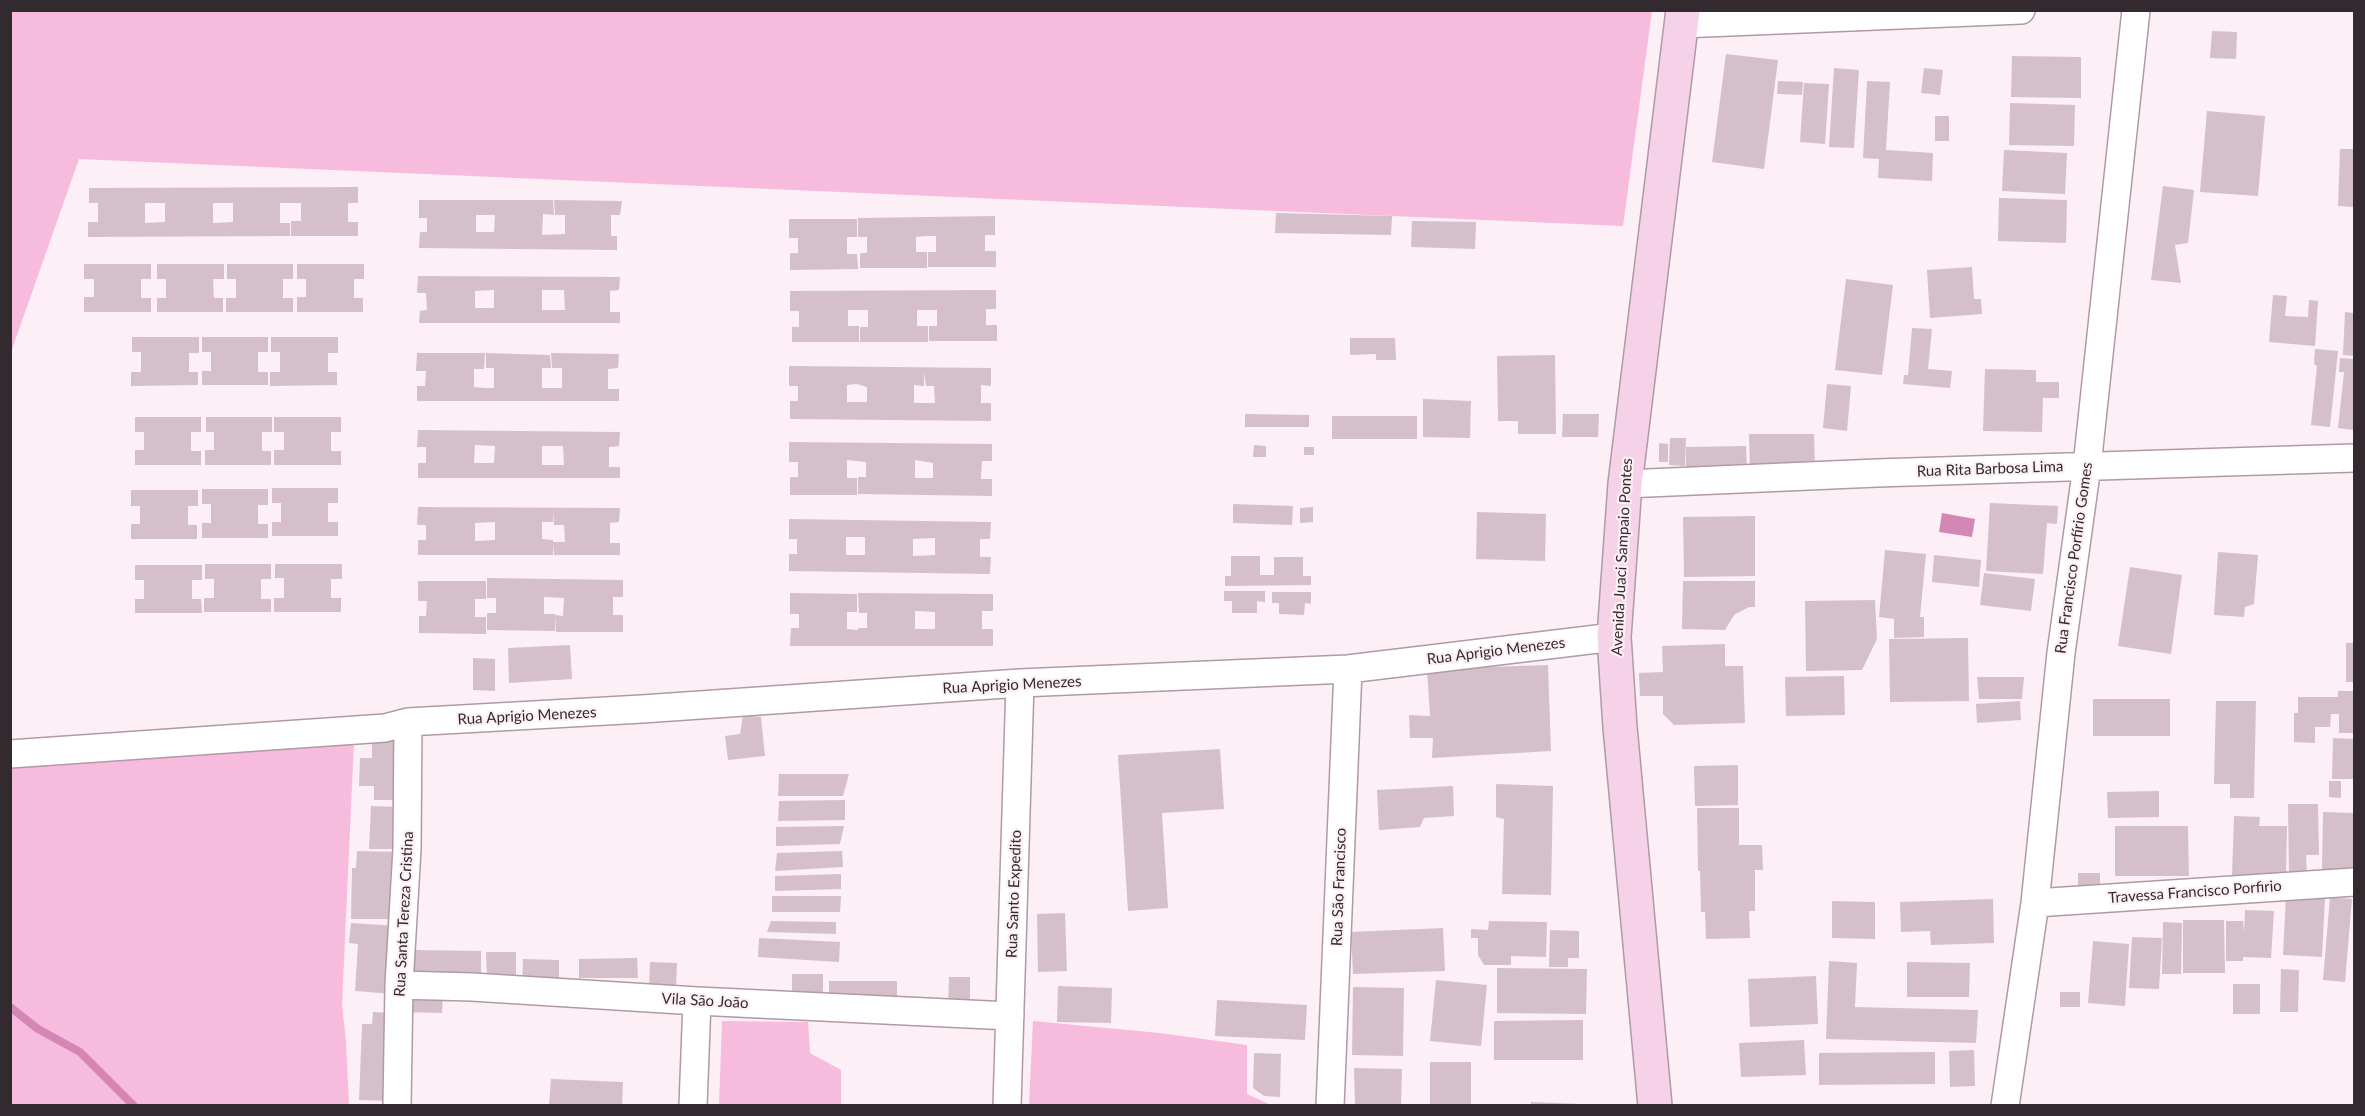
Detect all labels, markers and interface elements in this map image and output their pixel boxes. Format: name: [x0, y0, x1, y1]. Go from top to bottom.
street label: Rua Rita Barbosa Lima: [1916, 457, 2064, 481]
street label: Avenida Juaci Sampaio Pontes: [1608, 458, 1636, 656]
street label: Rua Francisco Porfírio Gomes: [2052, 461, 2096, 655]
street label: Rua Aprigio Menezes: [1426, 634, 1566, 668]
street label: Rua Aprigio Menezes: [942, 672, 1082, 698]
street label: Rua Aprigio Menezes: [457, 703, 597, 729]
street label: Rua São Francisco: [1328, 828, 1350, 946]
street label: Rua Santo Expedito: [1003, 829, 1025, 959]
street label: Rua Santa Tereza Cristina: [391, 831, 417, 997]
street label: Travessa Francisco Porfirio: [2108, 877, 2282, 907]
street label: Vila São João: [661, 990, 749, 1012]

